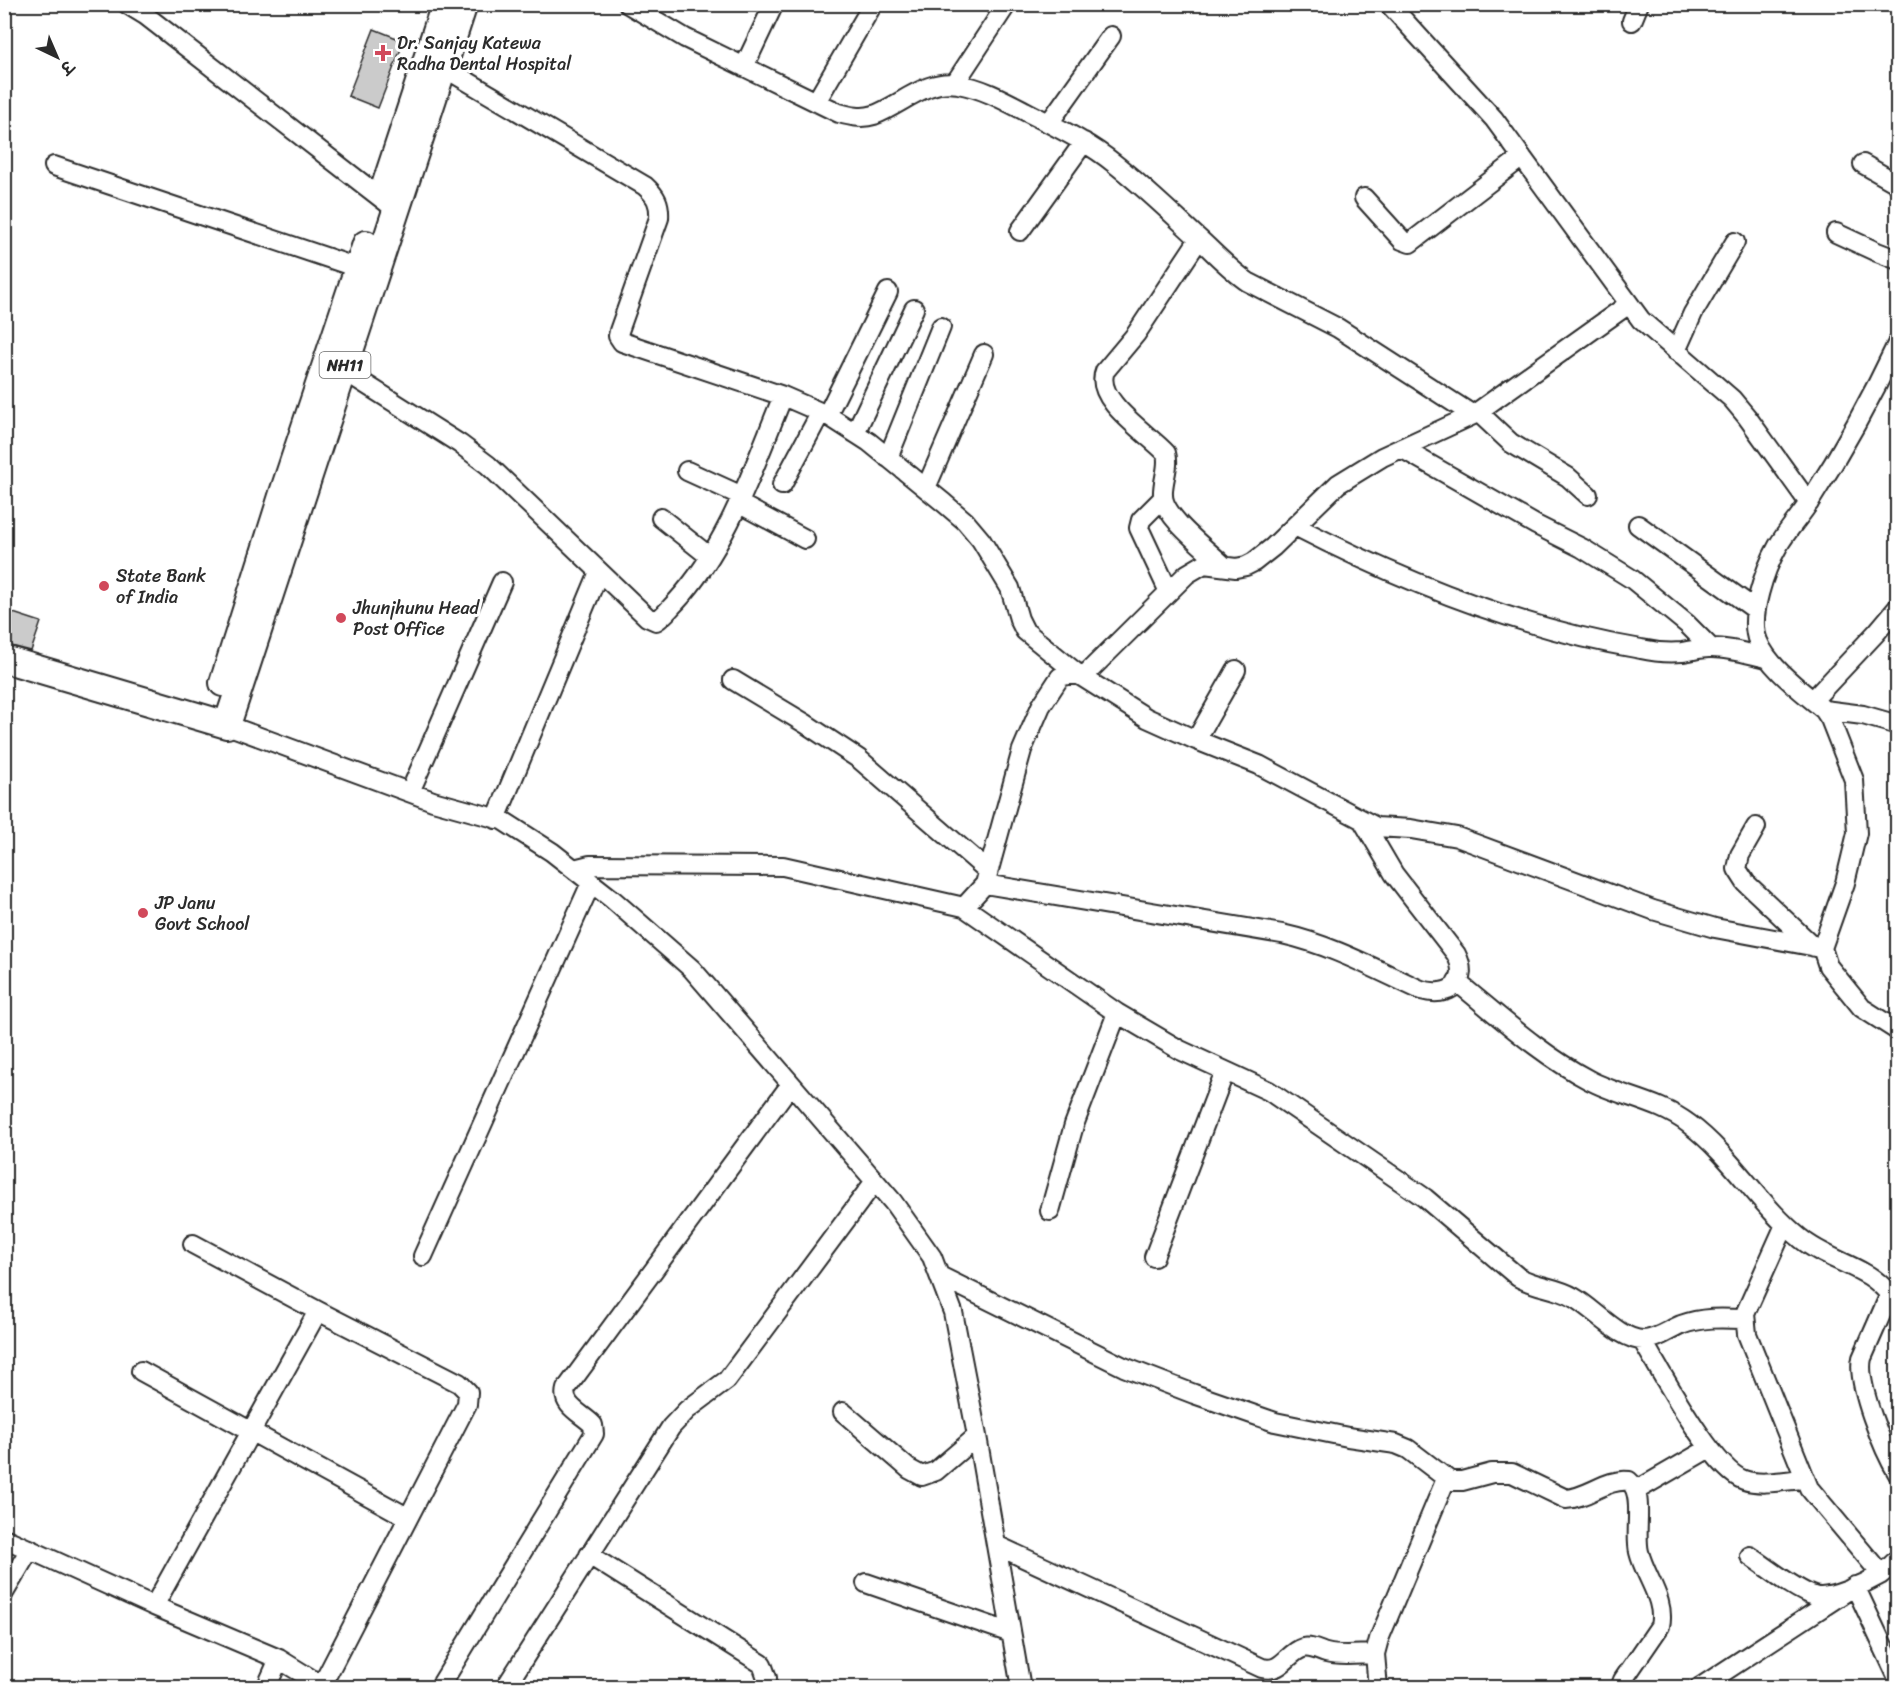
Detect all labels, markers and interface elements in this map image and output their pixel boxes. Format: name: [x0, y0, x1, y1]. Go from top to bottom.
north arrow: [27, 27, 87, 87]
place label: Dr. Sanjay Katewa Radha Dental Hospital: [397, 27, 572, 80]
marker: Dr. Sanjay Katewa Radha Dental Hospital: [374, 44, 392, 62]
text: उ: [52, 52, 82, 82]
road number: NH11: [320, 352, 370, 378]
place label: State Bank of India: [116, 560, 206, 613]
marker: State Bank of India: [97, 579, 111, 593]
place label: Jhunjhunu Head Post Office: [352, 592, 481, 645]
marker: Jhunjhunu Head Post Office: [334, 611, 348, 625]
place label: JP Janu Govt School: [154, 887, 250, 940]
marker: JP Janu Govt School: [136, 906, 150, 920]

